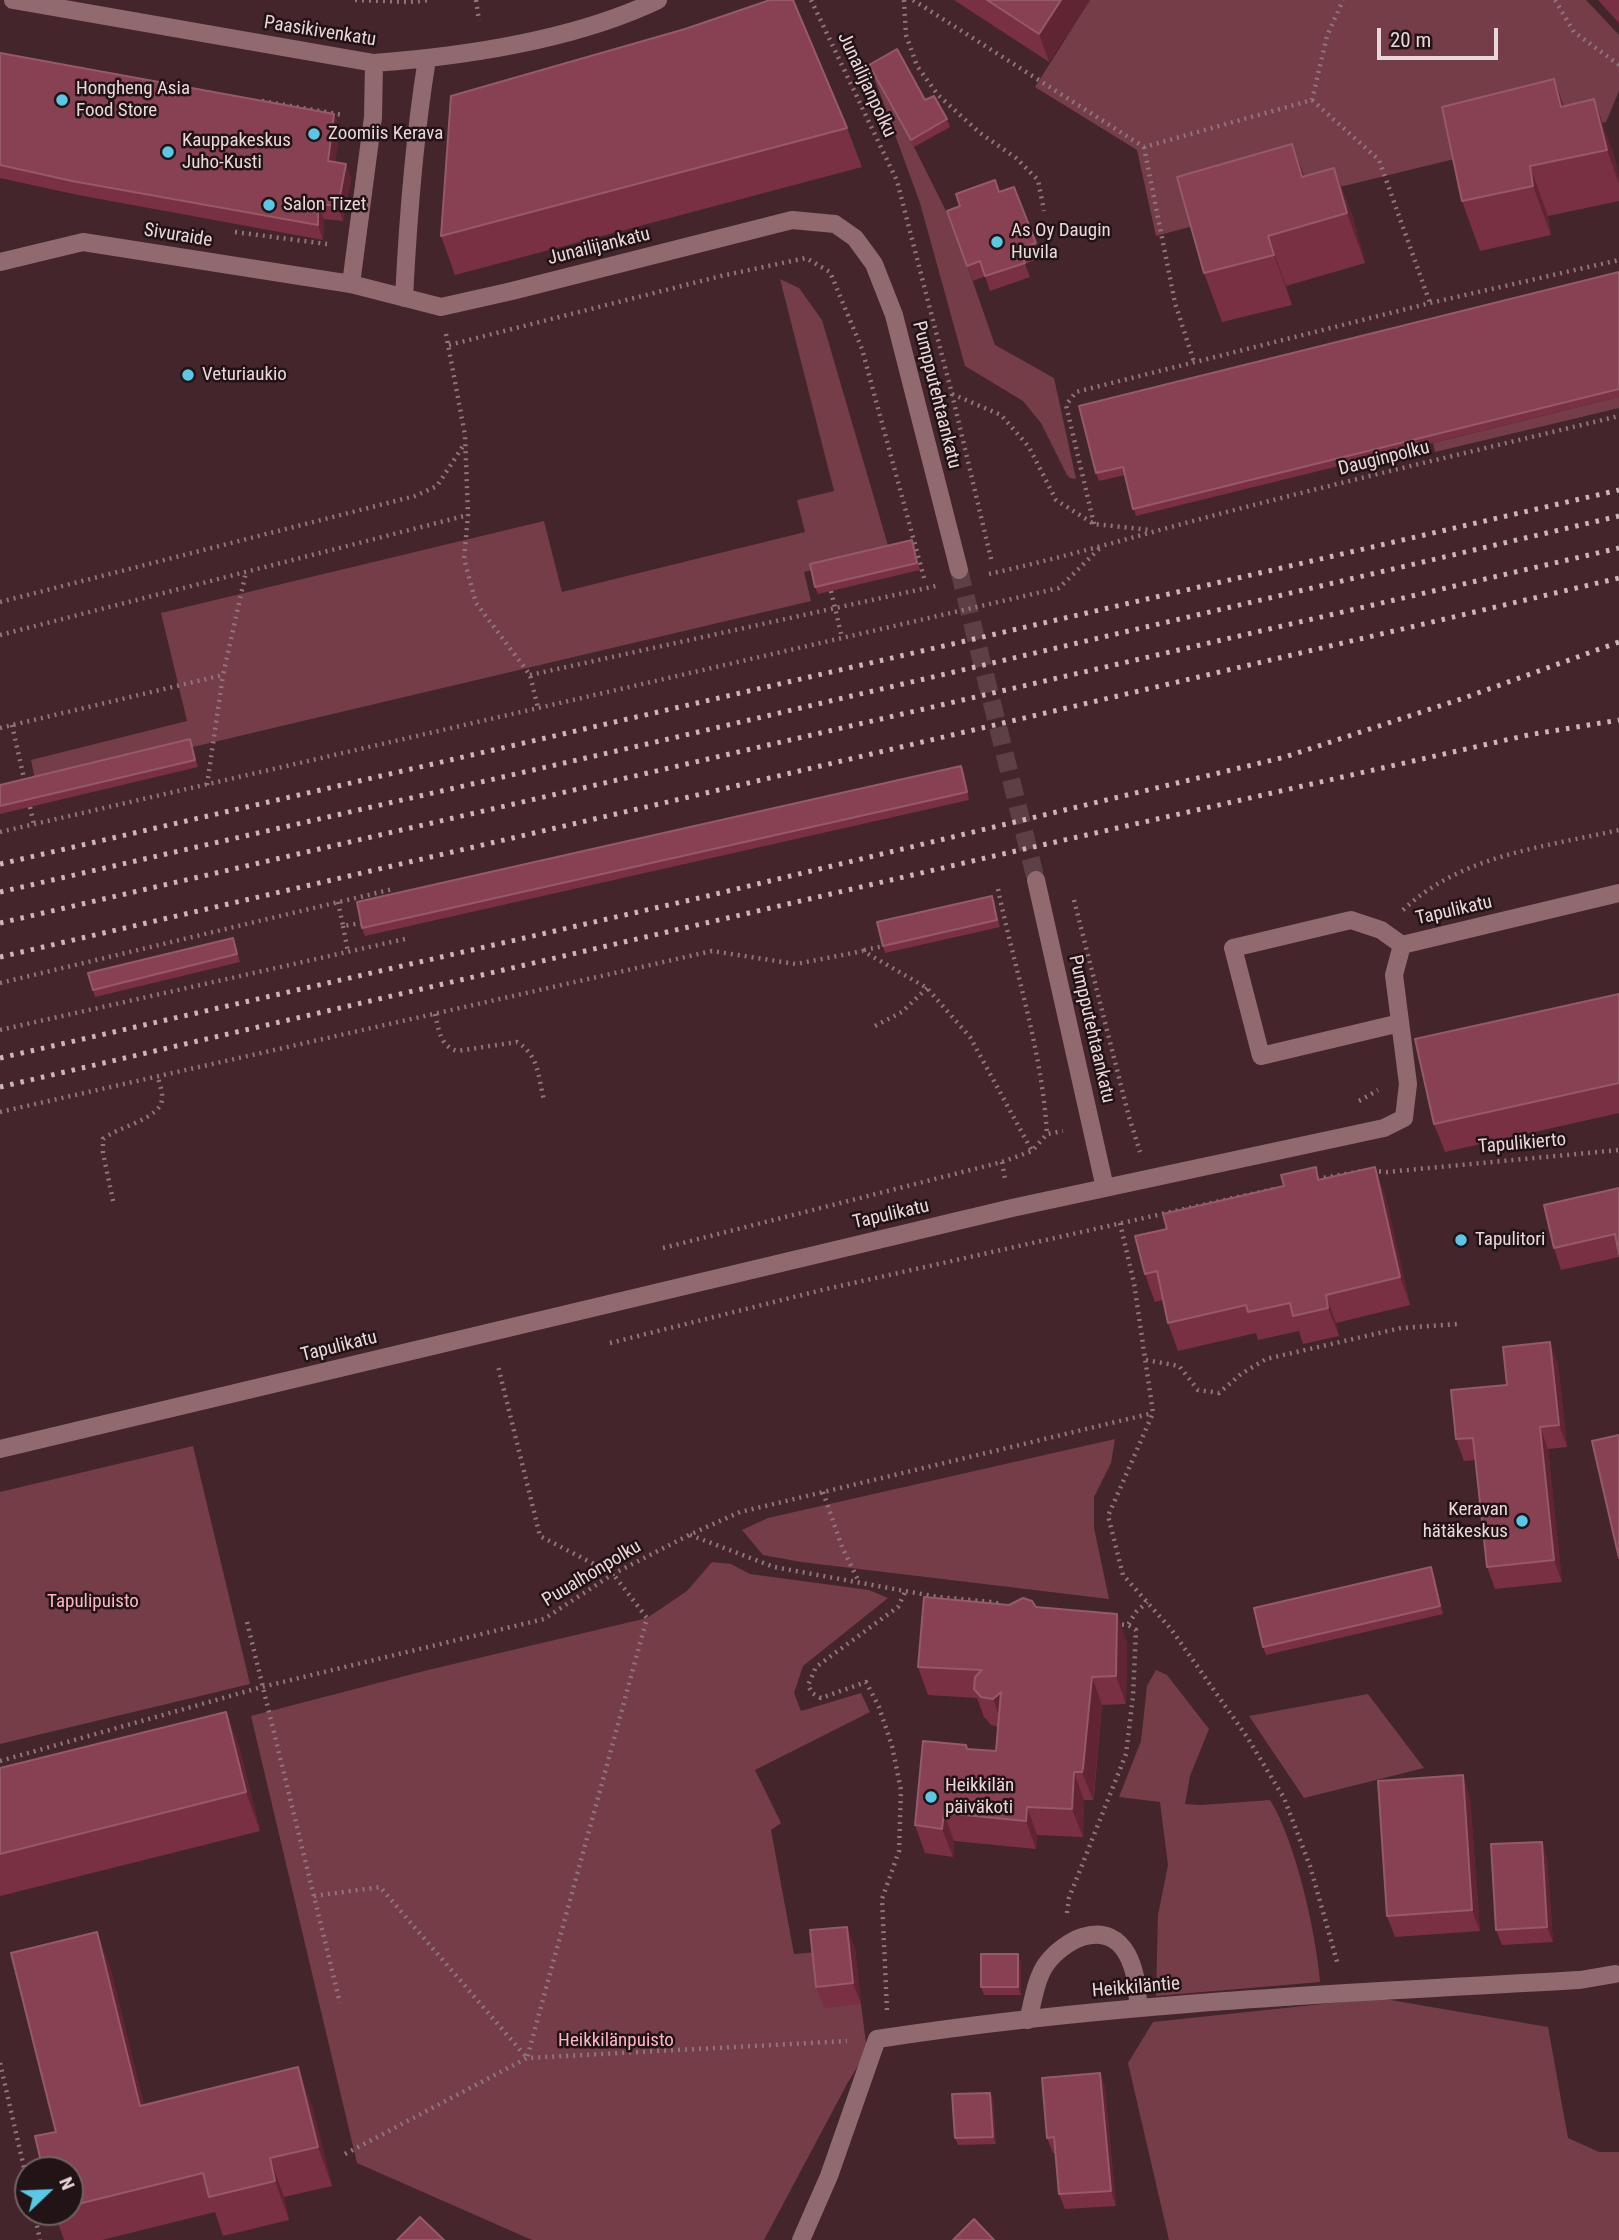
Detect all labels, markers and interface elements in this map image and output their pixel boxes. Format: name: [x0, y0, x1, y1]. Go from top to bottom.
street label: Paasikivenkatu: [262, 12, 378, 52]
scale bar: [1381, 14, 1502, 58]
text: 20 m: [1390, 28, 1431, 52]
street label: Junailijanpolku: [832, 29, 900, 141]
place label: Hongheng Asia Food Store: [76, 78, 190, 122]
marker: Hongheng Asia Food Store: [54, 92, 70, 108]
place label: Zoomiis Kerava: [328, 123, 443, 145]
marker: Zoomiis Kerava: [306, 126, 322, 142]
place label: Kauppakeskus Juho-Kusti: [182, 130, 291, 174]
marker: Kauppakeskus Juho-Kusti: [160, 144, 176, 160]
place label: Salon Tizet: [283, 194, 366, 216]
marker: Salon Tizet: [261, 197, 277, 213]
street label: Sivuraide: [142, 219, 214, 253]
place label: As Oy Daugin Huvila: [1011, 220, 1111, 264]
street label: Junailijankatu: [545, 223, 653, 271]
marker: As Oy Daugin Huvila: [989, 234, 1005, 250]
street label: Pumpputehtaankatu: [907, 319, 965, 471]
place label: Veturiaukio: [202, 364, 287, 386]
marker: Veturiaukio: [180, 367, 196, 383]
street label: Dauginpolku: [1336, 437, 1432, 481]
street label: Tapulikatu: [1414, 891, 1494, 931]
street label: Pumpputehtaankatu: [1063, 953, 1119, 1105]
street label: Tapulikierto: [1477, 1129, 1567, 1159]
street label: Tapulikatu: [851, 1195, 931, 1235]
place label: Tapulitori: [1475, 1229, 1545, 1251]
marker: Tapulitori: [1453, 1232, 1469, 1248]
street label: Tapulikatu: [299, 1327, 379, 1367]
place label: Keravan hätäkeskus: [1423, 1499, 1508, 1543]
marker: Keravan hätäkeskus: [1514, 1513, 1530, 1529]
street label: Puualhonpolku: [538, 1536, 646, 1612]
park label: Tapulipuisto: [47, 1591, 139, 1613]
place label: Heikkilän päiväkoti: [945, 1775, 1014, 1819]
marker: Heikkilän päiväkoti: [923, 1789, 939, 1805]
street label: Heikkiläntie: [1091, 1973, 1181, 2003]
park label: Heikkilänpuisto: [558, 2030, 674, 2052]
north arrow: [14, 2156, 84, 2226]
text: N: [54, 2174, 80, 2193]

